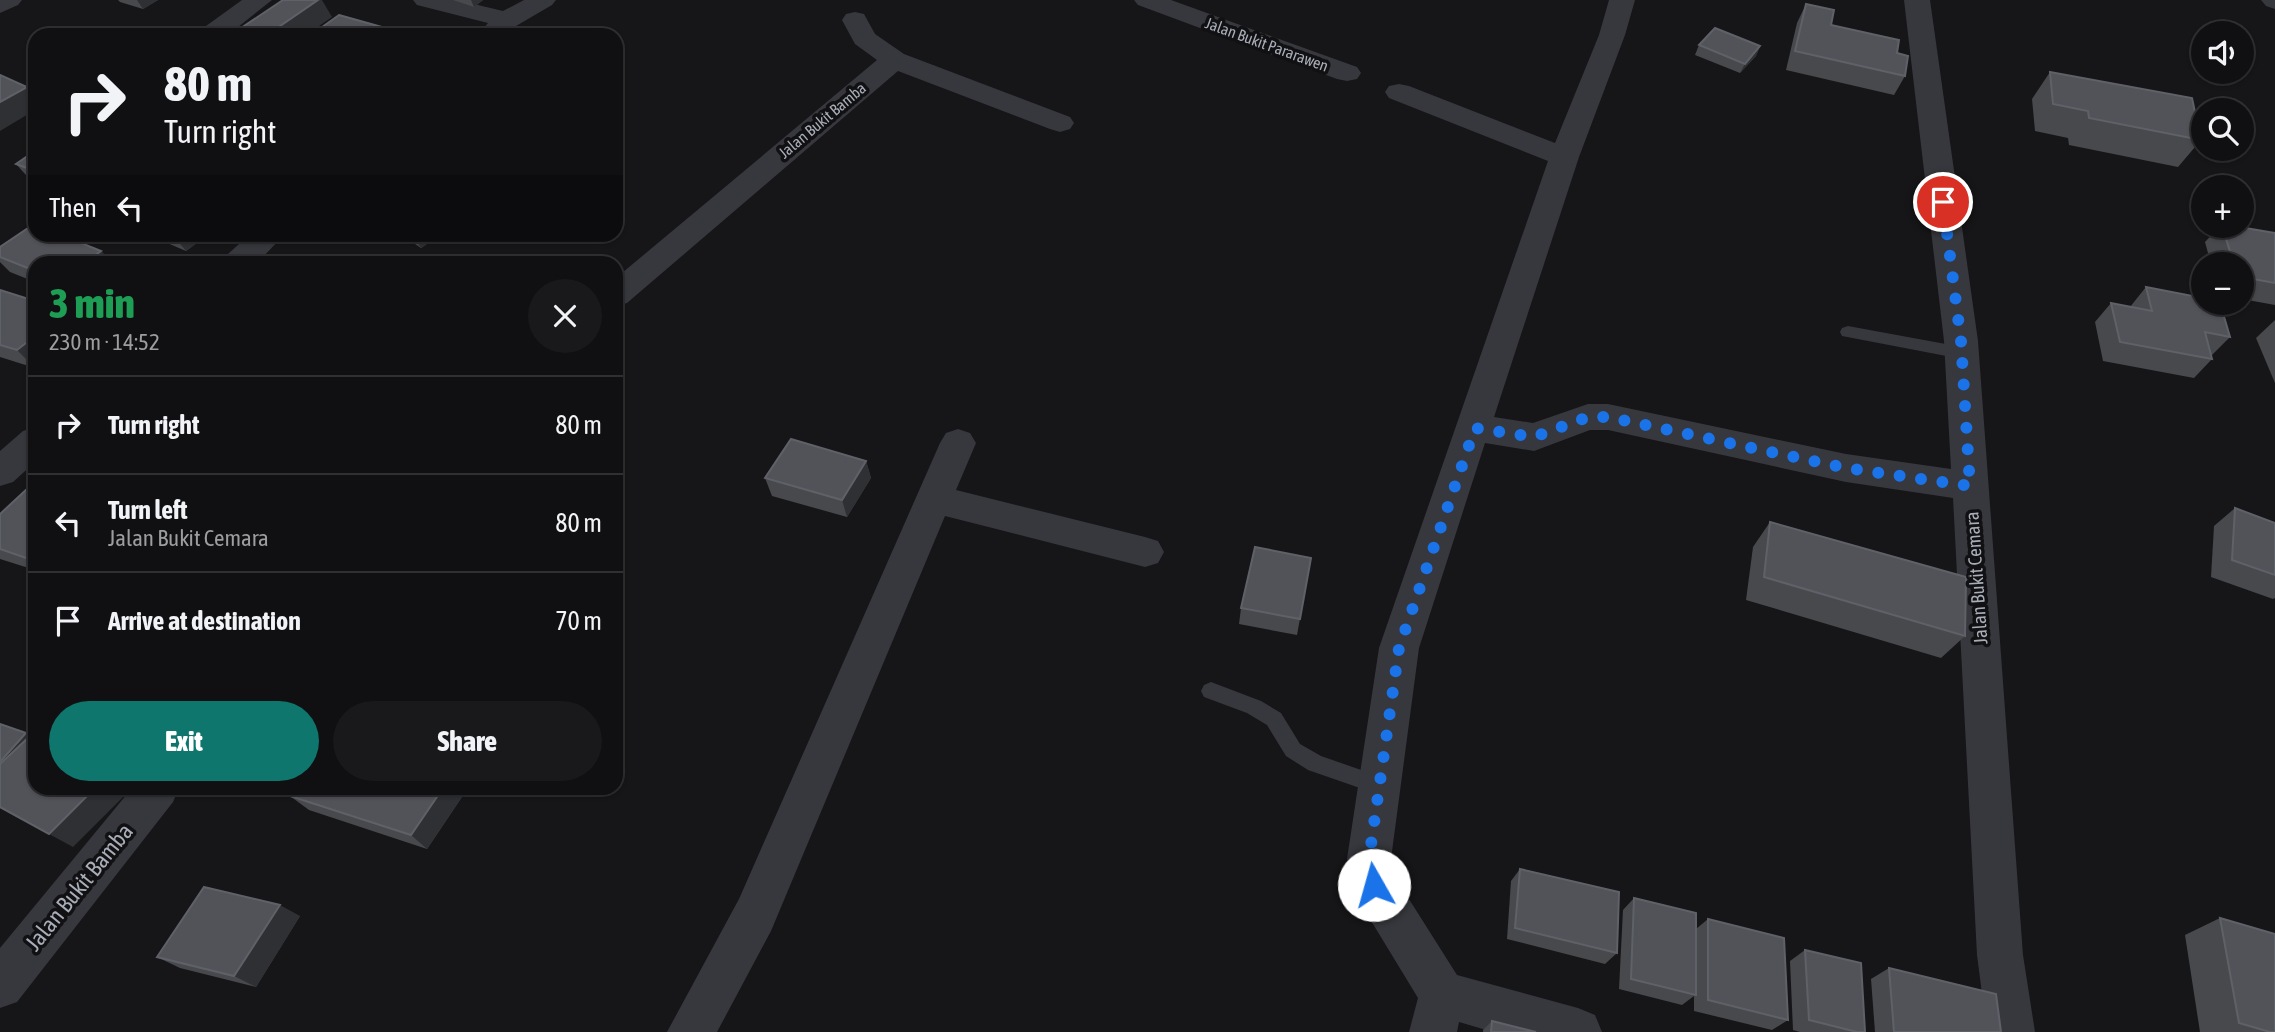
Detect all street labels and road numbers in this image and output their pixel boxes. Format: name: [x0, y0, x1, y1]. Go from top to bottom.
street label: Jalan Bukit Pararawen: [1203, 13, 1331, 75]
street label: Jalan Bukit Bamba: [775, 78, 869, 162]
street label: Jalan Bukit Cemara: [1960, 511, 1992, 645]
street label: Jalan Bukit Bamba: [20, 818, 138, 956]

